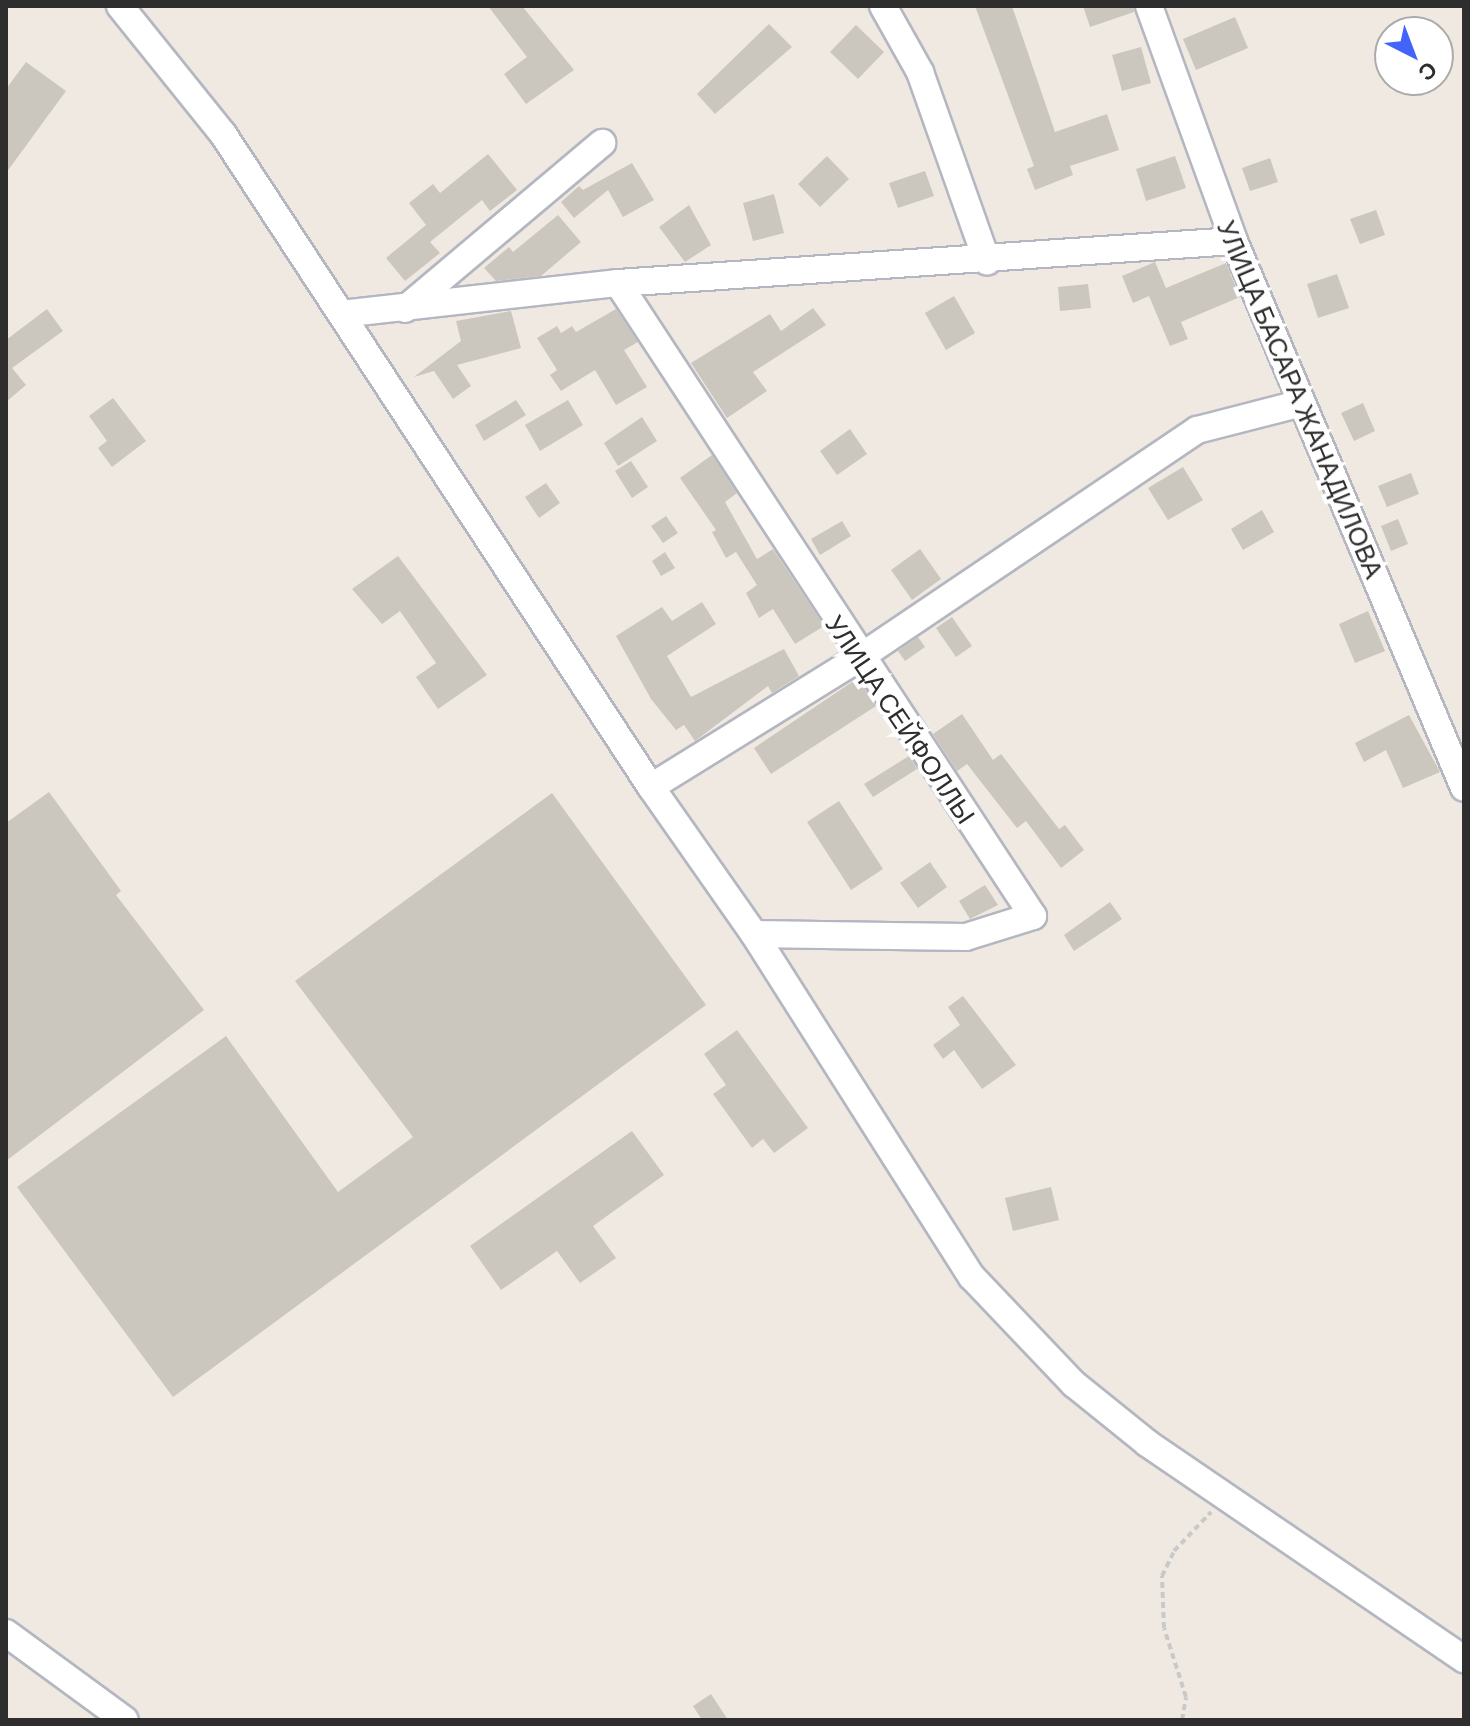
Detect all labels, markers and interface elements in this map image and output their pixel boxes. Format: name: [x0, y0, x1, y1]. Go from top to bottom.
north arrow: [1374, 16, 1454, 96]
text: С: [1414, 57, 1443, 87]
street label: УЛИЦА БАСАРА ЖАНАДИЛОВА: [1211, 215, 1391, 583]
street label: УЛИЦА СЕЙФОЛЛЫ: [820, 609, 982, 829]

